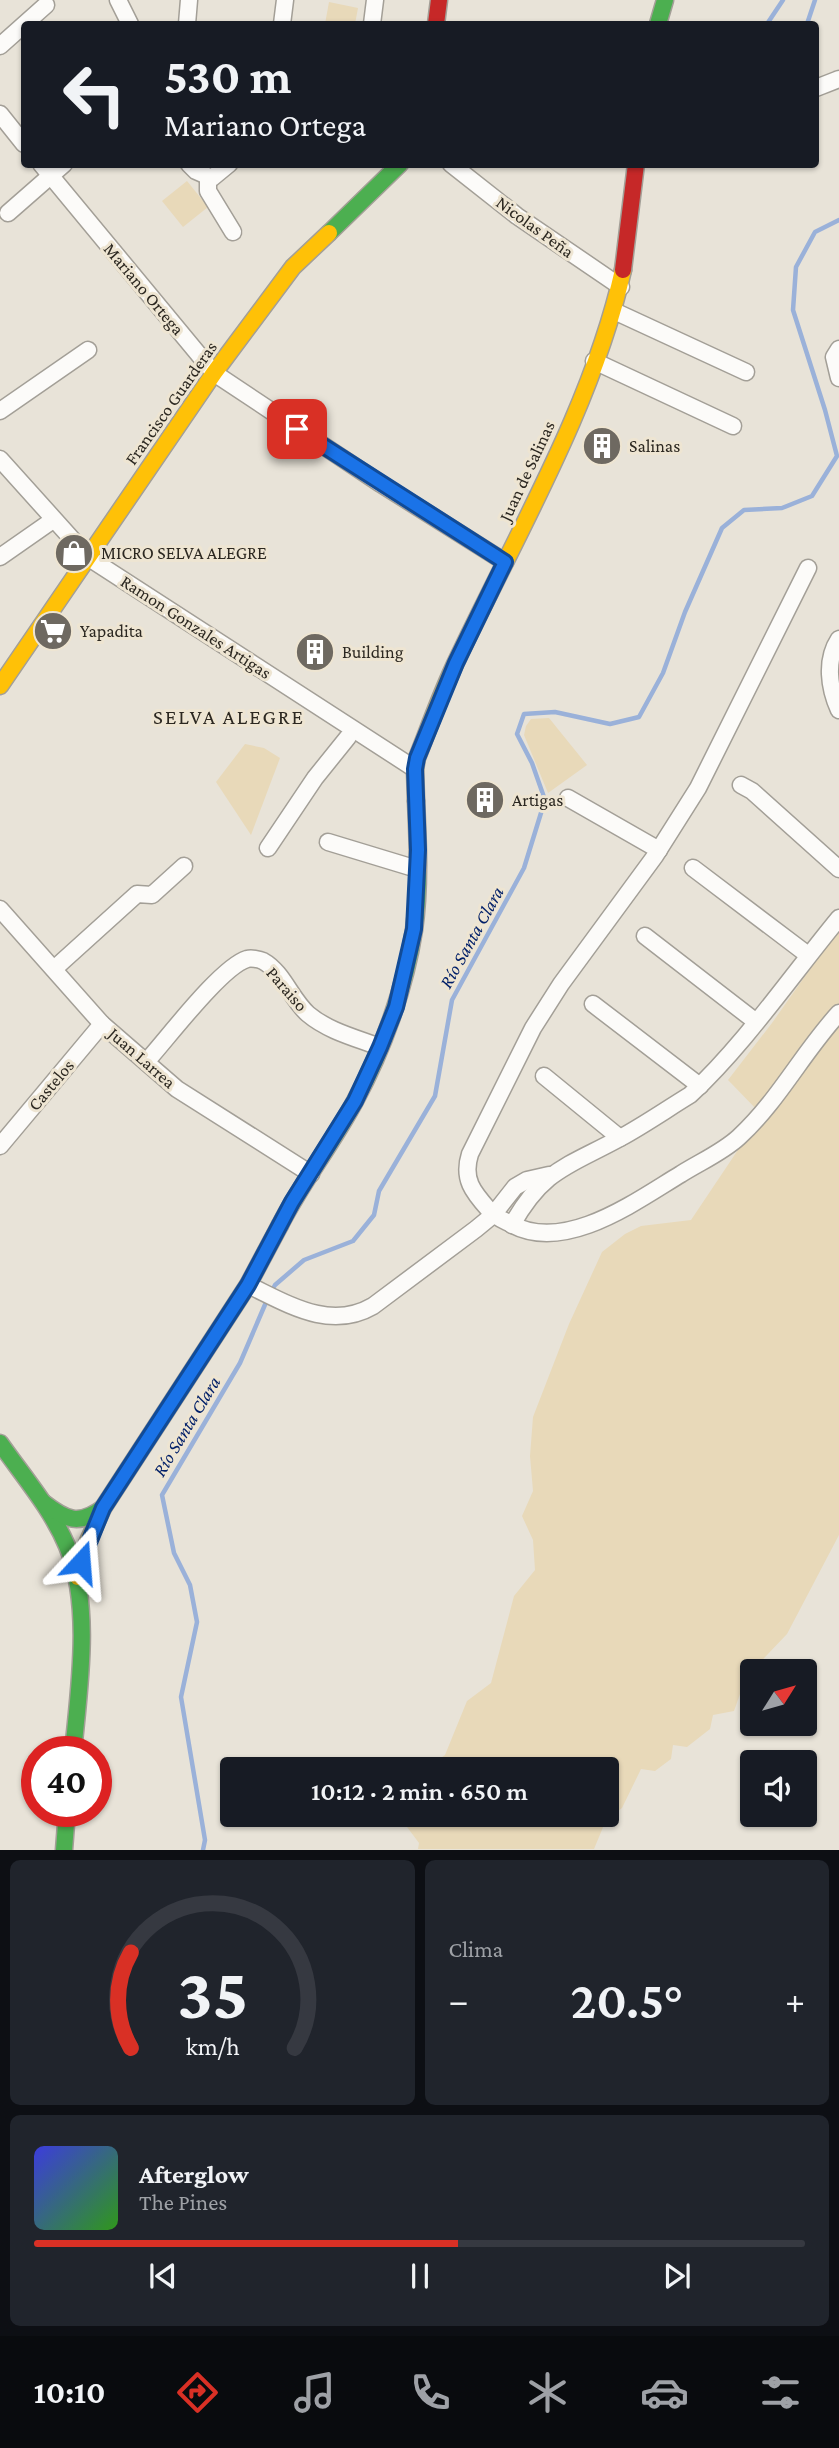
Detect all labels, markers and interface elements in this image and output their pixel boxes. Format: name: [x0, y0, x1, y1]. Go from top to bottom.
icon: left: [49, 49, 140, 140]
text: 530 m: [164, 49, 291, 104]
text: Mariano Ortega: [164, 107, 366, 143]
street label: Nicolas Peña: [492, 192, 578, 262]
street label: Mariano Ortega: [100, 239, 188, 339]
street label: Francisco Guarderas: [121, 338, 221, 468]
pin: [267, 399, 327, 459]
icon: arrive: [278, 410, 316, 448]
street label: Juan de Salinas: [494, 418, 559, 526]
building icon: Salinas: [581, 425, 623, 467]
place label: Salinas: [629, 436, 680, 456]
shop icon: MICRO SELVA ALEGRE: [53, 532, 95, 574]
place label: MICRO SELVA ALEGRE: [101, 543, 267, 563]
street label: Ramon Gonzales Artigas: [117, 571, 275, 683]
supermarket icon: Yapadita: [32, 610, 74, 652]
place label: Yapadita: [80, 621, 143, 641]
building icon: Building: [294, 631, 336, 673]
place label: Building: [342, 642, 404, 662]
district label: SELVA ALEGRE: [153, 705, 305, 729]
building icon: Artigas: [464, 779, 506, 821]
place label: Artigas: [512, 790, 563, 810]
water label: Río Santa Clara: [435, 883, 508, 992]
street label: Paraiso: [262, 963, 312, 1015]
street label: Juan Larrea: [103, 1022, 180, 1093]
street label: Castelos: [24, 1055, 78, 1115]
water label: Río Santa Clara: [148, 1373, 224, 1480]
position arrow: [44, 1525, 118, 1599]
north arrow: [740, 1659, 817, 1736]
map controls: [740, 1659, 817, 1827]
speed limit sign: 40: [21, 1736, 112, 1827]
button: sound: [740, 1750, 817, 1827]
text: 10:12 · 2 min · 650 m: [311, 1777, 528, 1806]
text: Clima: [449, 1936, 503, 1962]
text: 35: [177, 1954, 248, 2035]
text: 20.5°: [570, 1971, 683, 2029]
text: −: [449, 1979, 469, 2021]
text: +: [785, 1979, 805, 2021]
text: km/h: [185, 2033, 239, 2060]
text: Afterglow: [139, 2160, 249, 2189]
text: The Pines: [139, 2189, 227, 2215]
icon: previous: [144, 2257, 182, 2295]
icon: pause: [401, 2257, 439, 2295]
icon: next: [658, 2257, 696, 2295]
icon: directions: [173, 2368, 222, 2417]
icon: music: [290, 2368, 339, 2417]
icon: phone: [406, 2368, 455, 2417]
icon: climate: [523, 2368, 572, 2417]
icon: car: [640, 2368, 689, 2417]
icon: filters: [756, 2368, 805, 2417]
text: 10:10: [34, 2374, 106, 2410]

